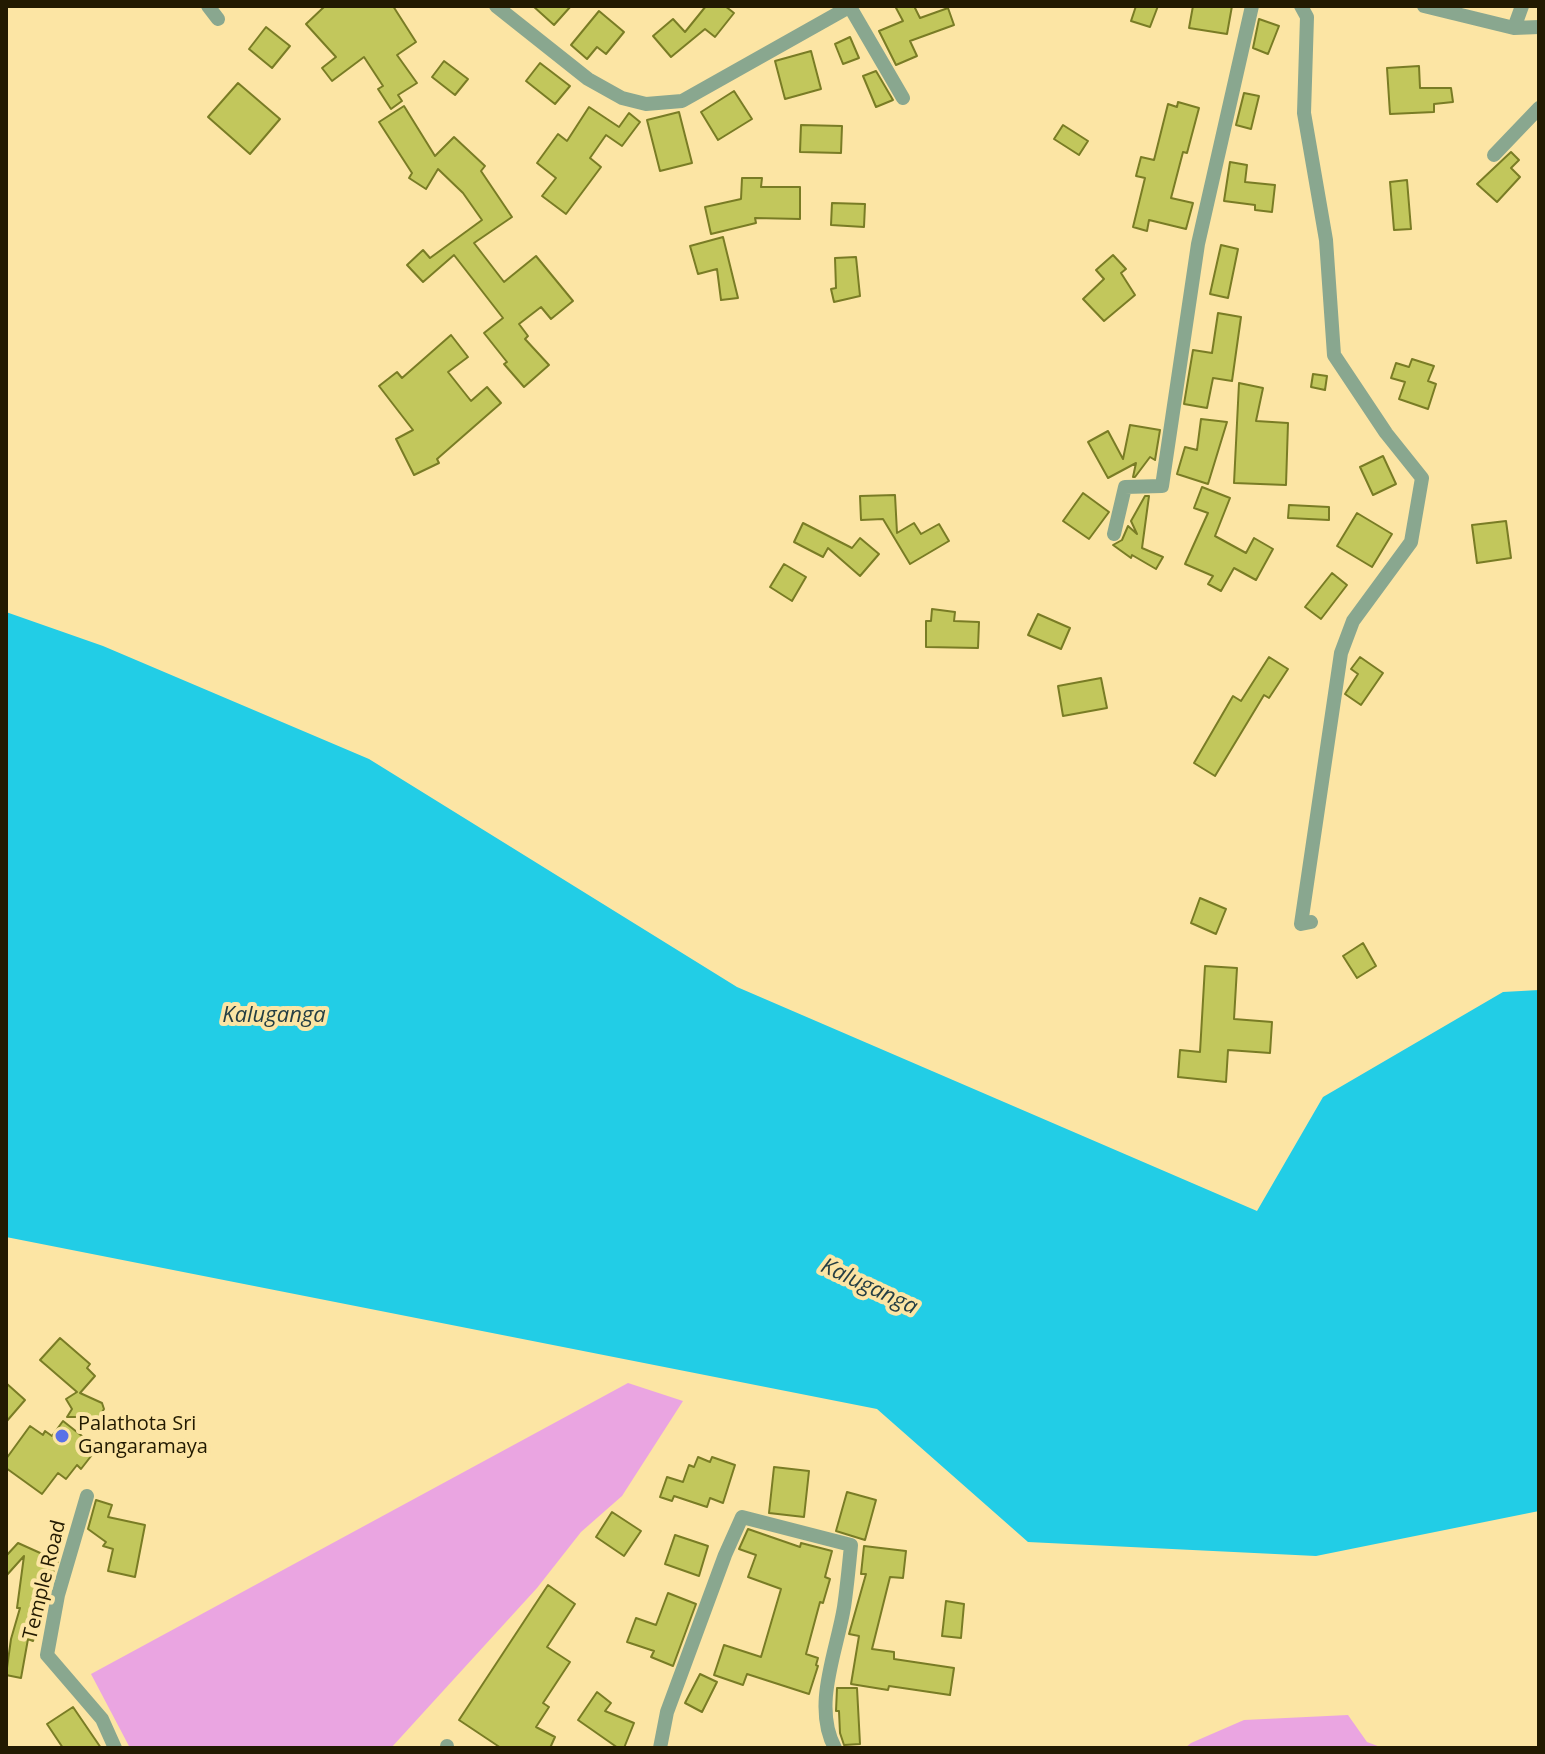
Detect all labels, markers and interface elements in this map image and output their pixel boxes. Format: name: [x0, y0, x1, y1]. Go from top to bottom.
water label: Kaluganga: [222, 1003, 326, 1029]
water label: Kaluganga: [817, 1253, 921, 1321]
place label: Palathota Sri Gangaramaya: [78, 1412, 208, 1459]
marker: Palathota Sri Gangaramaya: [53, 1427, 71, 1445]
street label: Temple Road: [19, 1518, 71, 1642]

